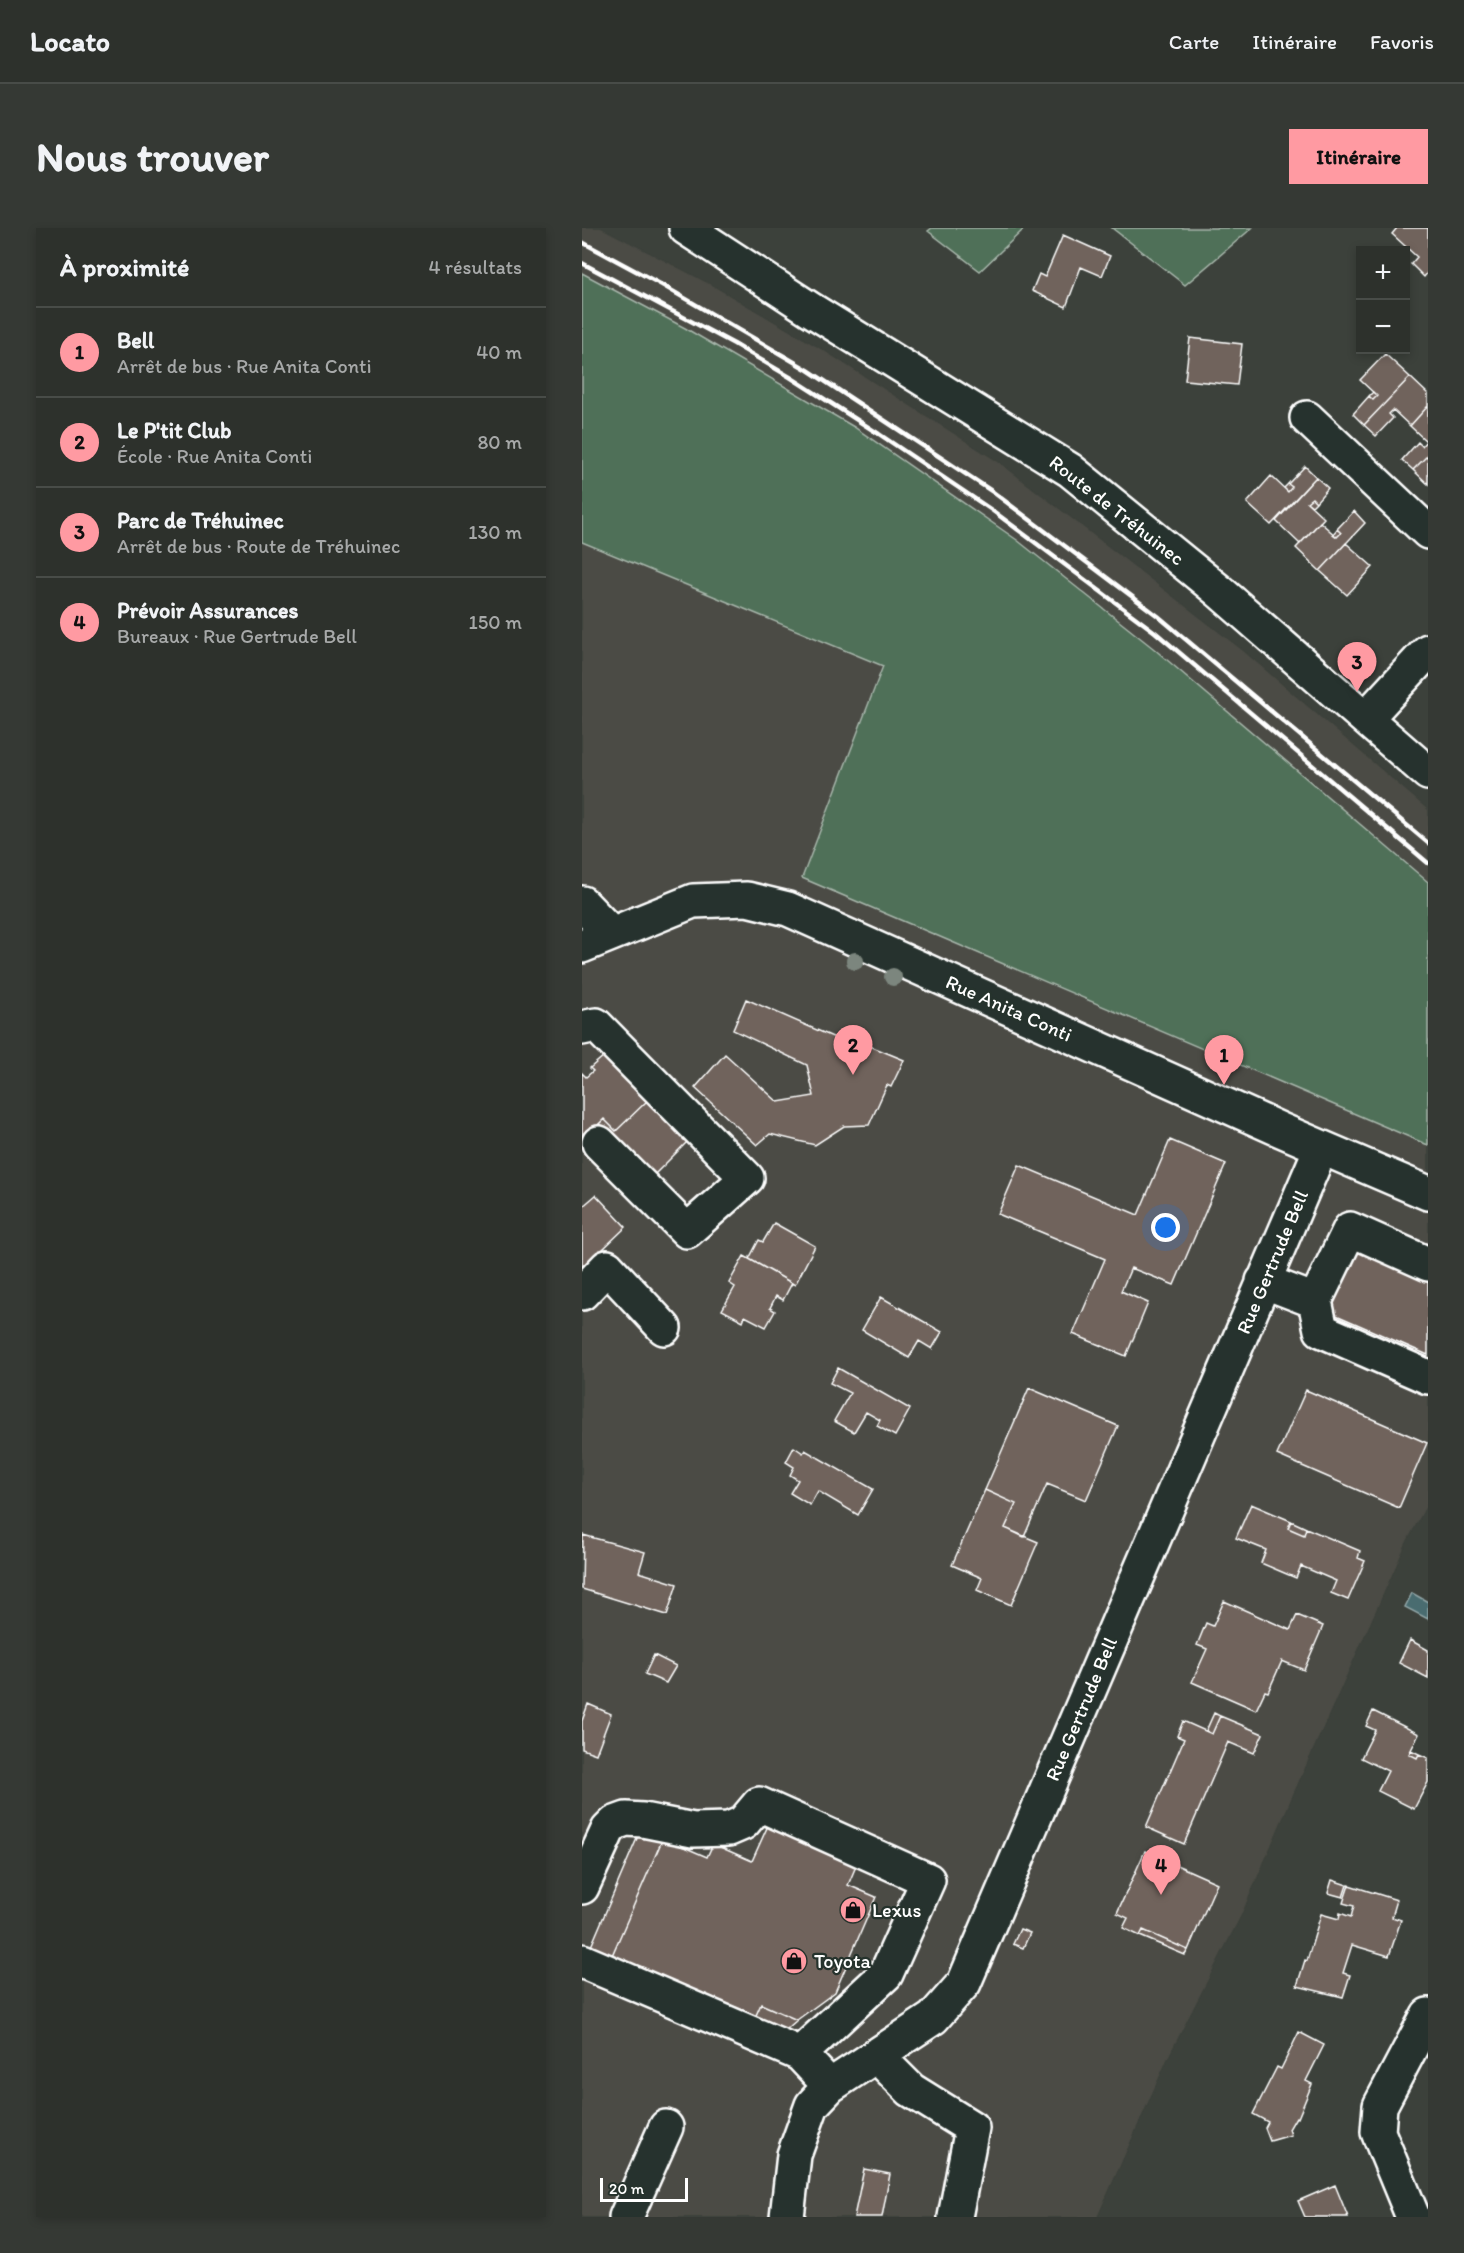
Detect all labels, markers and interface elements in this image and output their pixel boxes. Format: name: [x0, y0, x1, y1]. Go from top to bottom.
text: Locato: [30, 24, 110, 58]
text: Carte: [1169, 29, 1219, 54]
text: Itinéraire: [1252, 29, 1337, 54]
text: Favoris: [1370, 29, 1434, 54]
button: Itinéraire: [1289, 129, 1428, 184]
text: Nous trouver: [36, 131, 269, 182]
map controls: [1356, 246, 1410, 354]
button: +: [1356, 246, 1410, 300]
text: À proximité: [60, 251, 189, 283]
text: 4 résultats: [429, 255, 522, 279]
button: −: [1356, 300, 1410, 354]
text: Bell: [117, 327, 154, 354]
text: 1: [75, 340, 84, 364]
text: 40 m: [476, 340, 522, 364]
text: Arrêt de bus · Rue Anita Conti: [117, 354, 372, 378]
text: Le P'tit Club: [117, 417, 231, 444]
text: 2: [74, 430, 85, 454]
text: 80 m: [477, 430, 522, 454]
text: École · Rue Anita Conti: [117, 444, 312, 468]
street label: Route de Tréhuinec: [1045, 450, 1189, 570]
text: Parc de Tréhuinec: [117, 507, 284, 534]
text: 3: [74, 520, 85, 544]
text: 130 m: [468, 520, 522, 544]
text: Arrêt de bus · Route de Tréhuinec: [117, 534, 401, 558]
text: Prévoir Assurances: [117, 597, 298, 624]
text: 4: [73, 610, 86, 634]
text: 150 m: [469, 610, 522, 634]
text: Bureaux · Rue Gertrude Bell: [117, 624, 357, 648]
pin: 3: [1338, 642, 1376, 692]
street label: Rue Anita Conti: [942, 969, 1076, 1047]
pin: 2: [834, 1026, 872, 1075]
pin: 1: [1204, 1036, 1244, 1085]
street label: Rue Gertrude Bell: [1231, 1186, 1313, 1338]
your location: [1151, 1213, 1180, 1242]
street label: Rue Gertrude Bell: [1040, 1633, 1122, 1785]
pin: 4: [1142, 1846, 1180, 1895]
shop icon: Lexus: [838, 1895, 868, 1925]
place label: Lexus: [872, 1898, 921, 1922]
shop icon: Toyota: [779, 1946, 809, 1976]
place label: Toyota: [814, 1949, 871, 1973]
scale bar: [600, 2175, 688, 2202]
text: 20 m: [609, 2179, 644, 2198]

